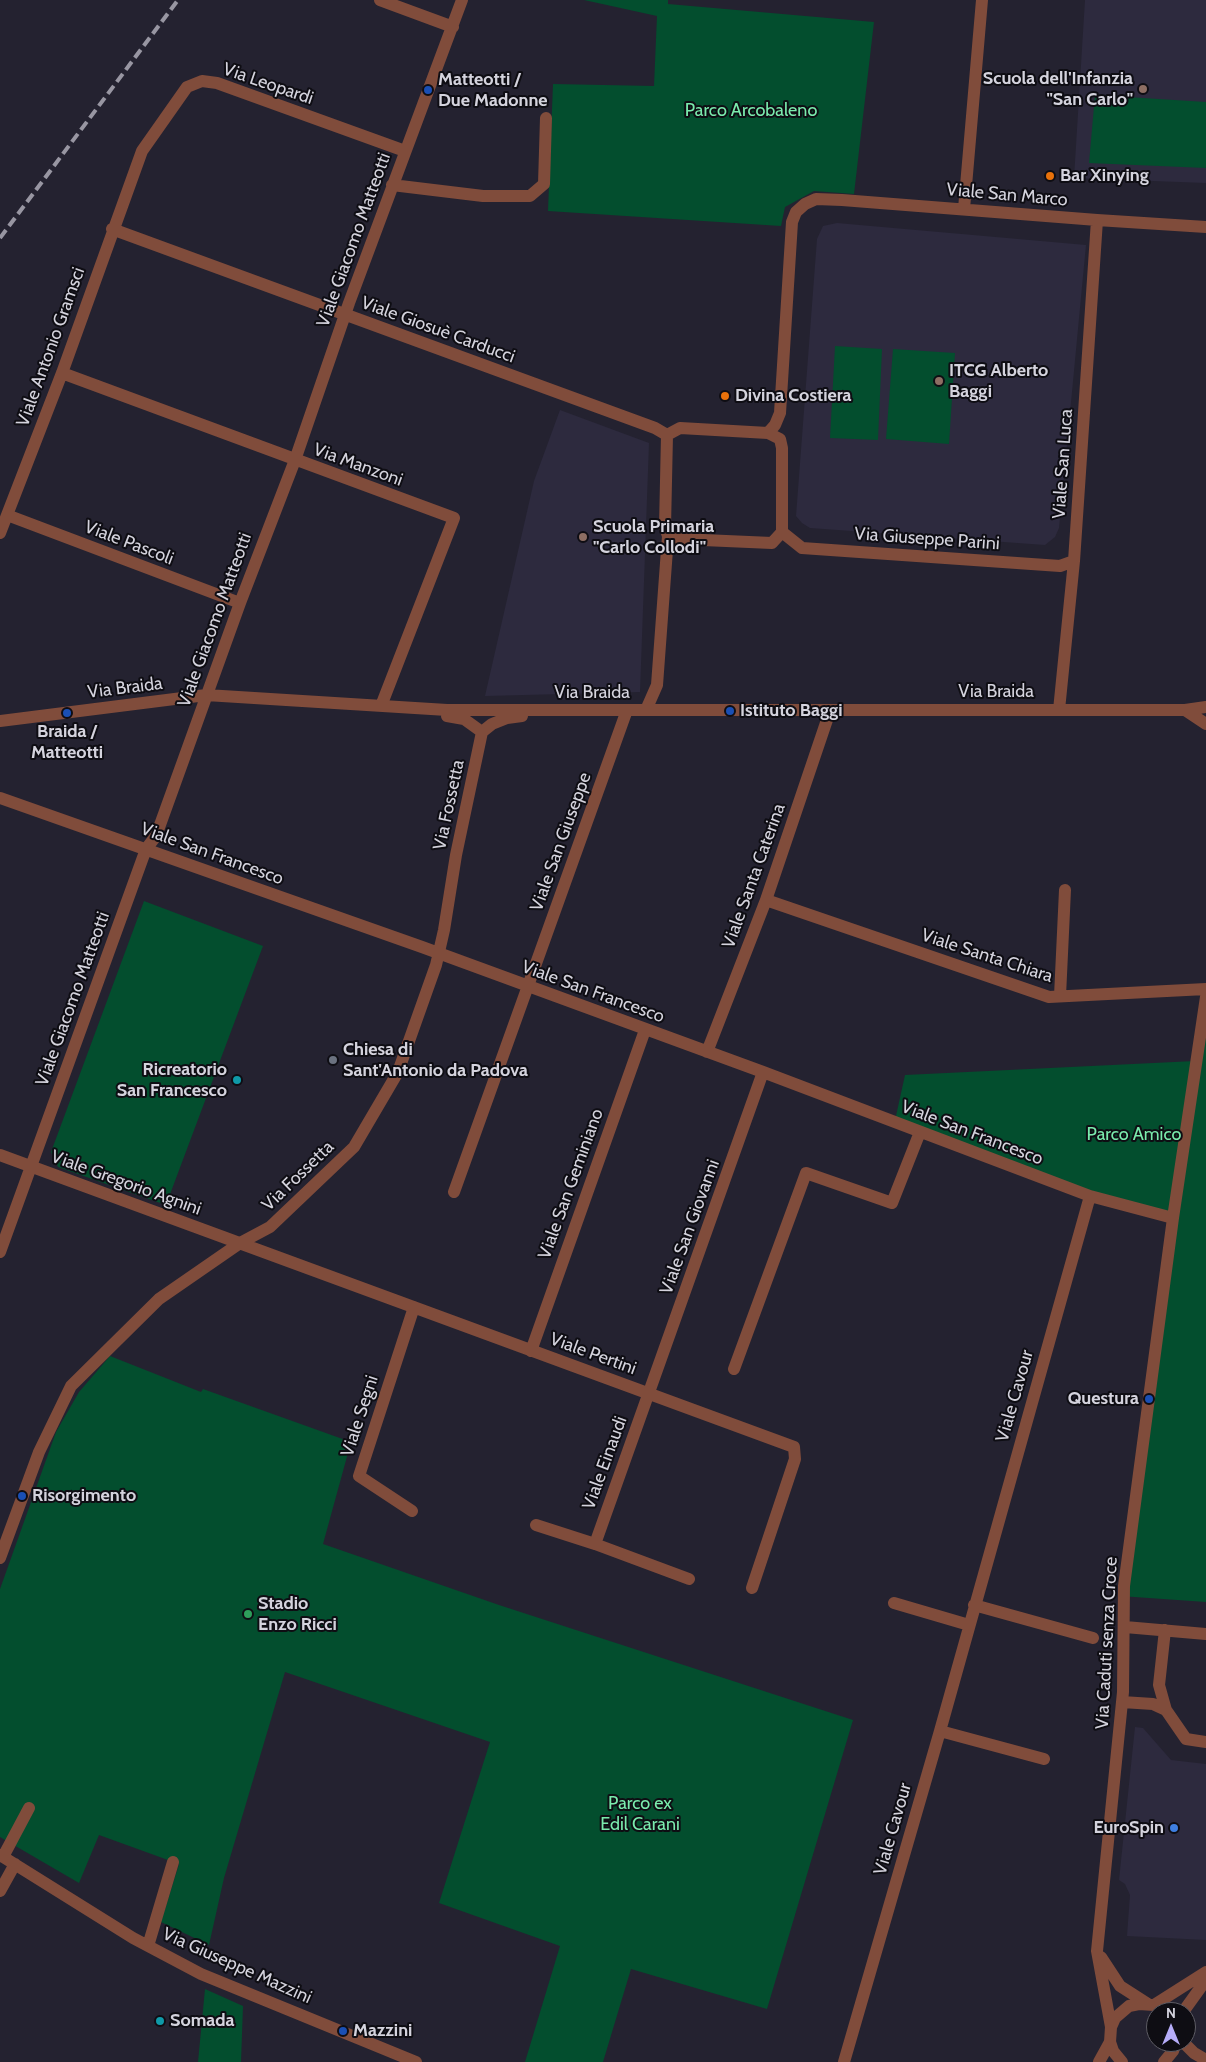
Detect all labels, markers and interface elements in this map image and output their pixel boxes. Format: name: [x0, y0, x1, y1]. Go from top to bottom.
street label: Via Leopardi: [220, 58, 316, 110]
place label: Scuola dell'Infanzia "San Carlo": [983, 68, 1133, 110]
place label: Matteotti / Due Madonne: [438, 69, 548, 112]
marker: Scuola dell'Infanzia "San Carlo": [1137, 83, 1149, 95]
marker: Matteotti / Due Madonne: [422, 84, 434, 96]
park label: Parco Arcobaleno: [685, 100, 817, 122]
street label: Viale Giacomo Matteotti: [312, 150, 396, 330]
place label: Bar Xinying: [1060, 165, 1149, 187]
marker: Bar Xinying: [1044, 170, 1056, 182]
street label: Viale San Marco: [946, 179, 1068, 211]
street label: Viale Antonio Gramsci: [12, 264, 90, 430]
street label: Viale Giosuè Carducci: [358, 292, 518, 368]
place label: ITCG Alberto Baggi: [949, 360, 1048, 402]
marker: ITCG Alberto Baggi: [933, 375, 945, 387]
place label: Divina Costiera: [735, 385, 852, 407]
marker: Divina Costiera: [719, 390, 731, 402]
street label: Viale San Luca: [1048, 408, 1078, 520]
street label: Via Manzoni: [310, 439, 406, 491]
street label: Viale Pascoli: [81, 516, 177, 570]
place label: Scuola Primaria "Carlo Collodi": [593, 516, 714, 558]
street label: Via Giuseppe Parini: [854, 523, 1000, 555]
street label: Viale Giacomo Matteotti: [173, 530, 257, 710]
marker: Scuola Primaria "Carlo Collodi": [577, 531, 589, 543]
street label: Via Braida: [86, 673, 164, 703]
street label: Via Braida: [958, 681, 1034, 703]
street label: Via Braida: [554, 682, 630, 704]
place label: Istituto Baggi: [740, 700, 843, 722]
marker: Istituto Baggi: [724, 705, 736, 717]
marker: Braida / Matteotti: [61, 707, 73, 719]
place label: Braida / Matteotti: [31, 721, 103, 764]
street label: Via Fossetta: [429, 758, 469, 852]
street label: Viale San Giuseppe: [526, 770, 596, 914]
street label: Viale Santa Caterina: [718, 801, 790, 951]
street label: Viale San Francesco: [138, 818, 286, 890]
street label: Viale Giacomo Matteotti: [31, 909, 115, 1089]
street label: Viale Santa Chiara: [919, 925, 1055, 987]
street label: Viale San Francesco: [519, 956, 667, 1028]
place label: Chiesa di Sant'Antonio da Padova: [343, 1039, 528, 1082]
marker: Chiesa di Sant'Antonio da Padova: [327, 1054, 339, 1066]
place label: Ricreatorio San Francesco: [117, 1059, 227, 1102]
marker: Ricreatorio San Francesco: [231, 1074, 243, 1086]
street label: Viale San Francesco: [898, 1096, 1046, 1170]
street label: Viale San Geminiano: [534, 1106, 608, 1262]
park label: Parco Amico: [1087, 1124, 1181, 1146]
street label: Via Fossetta: [258, 1136, 338, 1216]
street label: Viale Gregorio Agnini: [48, 1146, 204, 1220]
street label: Viale San Giovanni: [656, 1157, 724, 1297]
street label: Viale Pertini: [547, 1328, 639, 1380]
street label: Viale Cavour: [992, 1347, 1038, 1445]
street label: Viale Segni: [337, 1373, 383, 1459]
place label: Questura: [1068, 1388, 1139, 1410]
marker: Questura: [1143, 1393, 1155, 1405]
street label: Viale Einaudi: [578, 1413, 632, 1513]
place label: Risorgimento: [32, 1485, 136, 1507]
marker: Risorgimento: [16, 1490, 28, 1502]
street label: Via Caduti senza Croce: [1092, 1556, 1122, 1730]
place label: Stadio Enzo Ricci: [258, 1593, 337, 1636]
marker: Stadio Enzo Ricci: [242, 1608, 254, 1620]
street label: Viale Cavour: [870, 1780, 916, 1878]
park label: Parco ex Edil Carani: [600, 1793, 680, 1836]
place label: EuroSpin: [1093, 1817, 1164, 1839]
marker: EuroSpin: [1168, 1822, 1180, 1834]
street label: Via Giuseppe Mazzini: [159, 1923, 315, 2009]
north arrow: [1146, 2002, 1196, 2052]
text: N: [1166, 2004, 1176, 2022]
place label: Somada: [170, 2010, 235, 2032]
marker: Somada: [154, 2015, 166, 2027]
place label: Mazzini: [353, 2020, 412, 2042]
marker: Mazzini: [337, 2025, 349, 2037]

